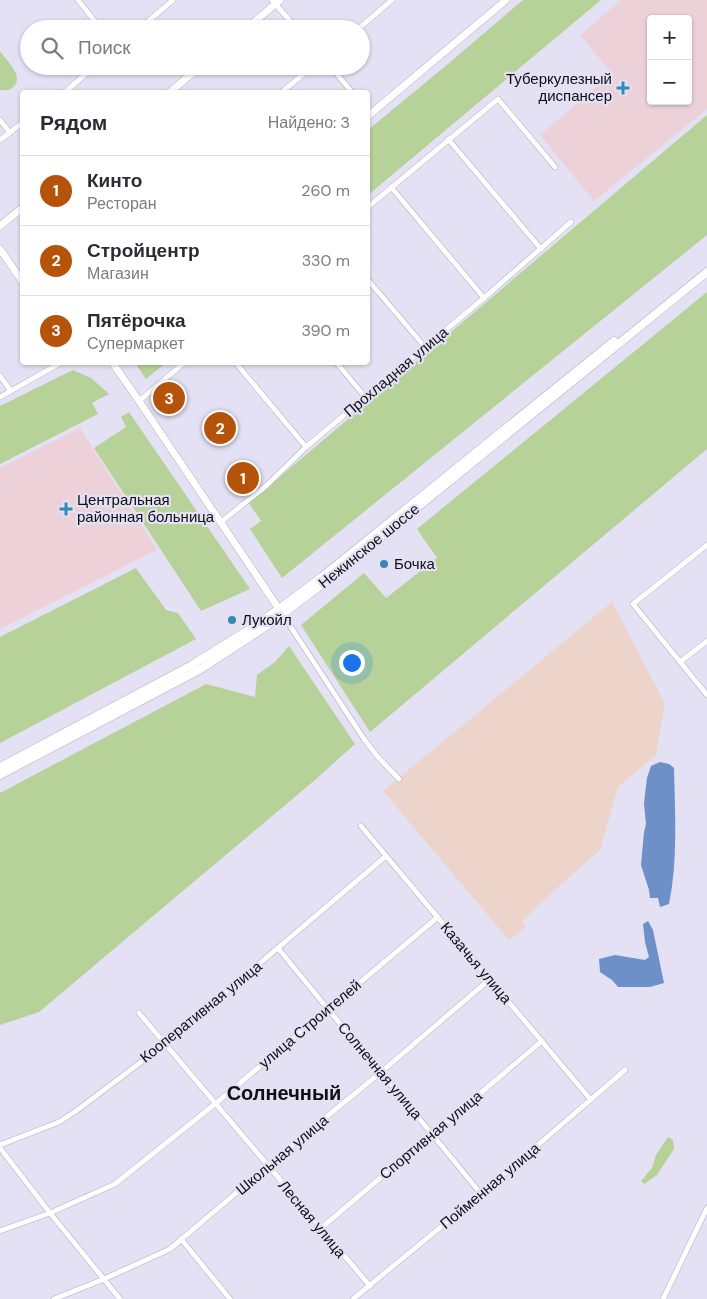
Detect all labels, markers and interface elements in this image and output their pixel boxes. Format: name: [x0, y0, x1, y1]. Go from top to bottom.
map controls: [647, 15, 692, 105]
button: +: [647, 15, 692, 60]
search box: [20, 20, 370, 75]
icon: search: [38, 34, 66, 62]
text: Поиск: [78, 35, 131, 60]
button: −: [647, 60, 692, 105]
place label: Туберкулезный диспансер: [506, 69, 612, 106]
marker: Туберкулезный диспансер: [616, 81, 630, 95]
text: Рядом: [40, 109, 107, 137]
text: Найдено: 3: [268, 112, 350, 133]
text: Кинто: [87, 168, 142, 193]
text: 1: [53, 180, 59, 201]
text: 260 m: [301, 180, 350, 201]
text: Ресторан: [87, 193, 157, 214]
text: Стройцентр: [87, 238, 200, 263]
text: 2: [51, 250, 61, 271]
text: 330 m: [302, 250, 350, 271]
text: Магазин: [87, 263, 149, 284]
text: Пятёрочка: [87, 308, 185, 333]
text: 3: [51, 320, 61, 341]
text: 390 m: [302, 320, 350, 341]
street label: Прохладная улица: [340, 322, 453, 422]
text: Супермаркет: [87, 333, 185, 354]
pin: 3: [153, 379, 185, 417]
pin: 2: [204, 409, 236, 447]
pin: 1: [227, 459, 259, 497]
place label: Центральная районная больница: [77, 490, 215, 527]
street label: Нежинское шоссе: [314, 499, 424, 593]
marker: Центральная районная больница: [59, 502, 73, 516]
place label: Бочка: [394, 554, 436, 574]
marker: Бочка: [378, 558, 390, 570]
place label: Лукойл: [242, 610, 292, 630]
marker: Лукойл: [226, 614, 238, 626]
your location: [339, 650, 365, 676]
street label: Казачья улица: [436, 918, 516, 1009]
street label: Кооперативная улица: [136, 956, 267, 1067]
street label: улица Строителей: [255, 975, 365, 1073]
street label: Солнечная улица: [333, 1018, 427, 1124]
district label: Солнечный: [227, 1080, 341, 1106]
street label: Спортивная улица: [375, 1086, 487, 1184]
street label: Школьная улица: [232, 1110, 333, 1200]
street label: Пойменная улица: [436, 1138, 545, 1234]
street label: Лесная улица: [274, 1176, 351, 1263]

